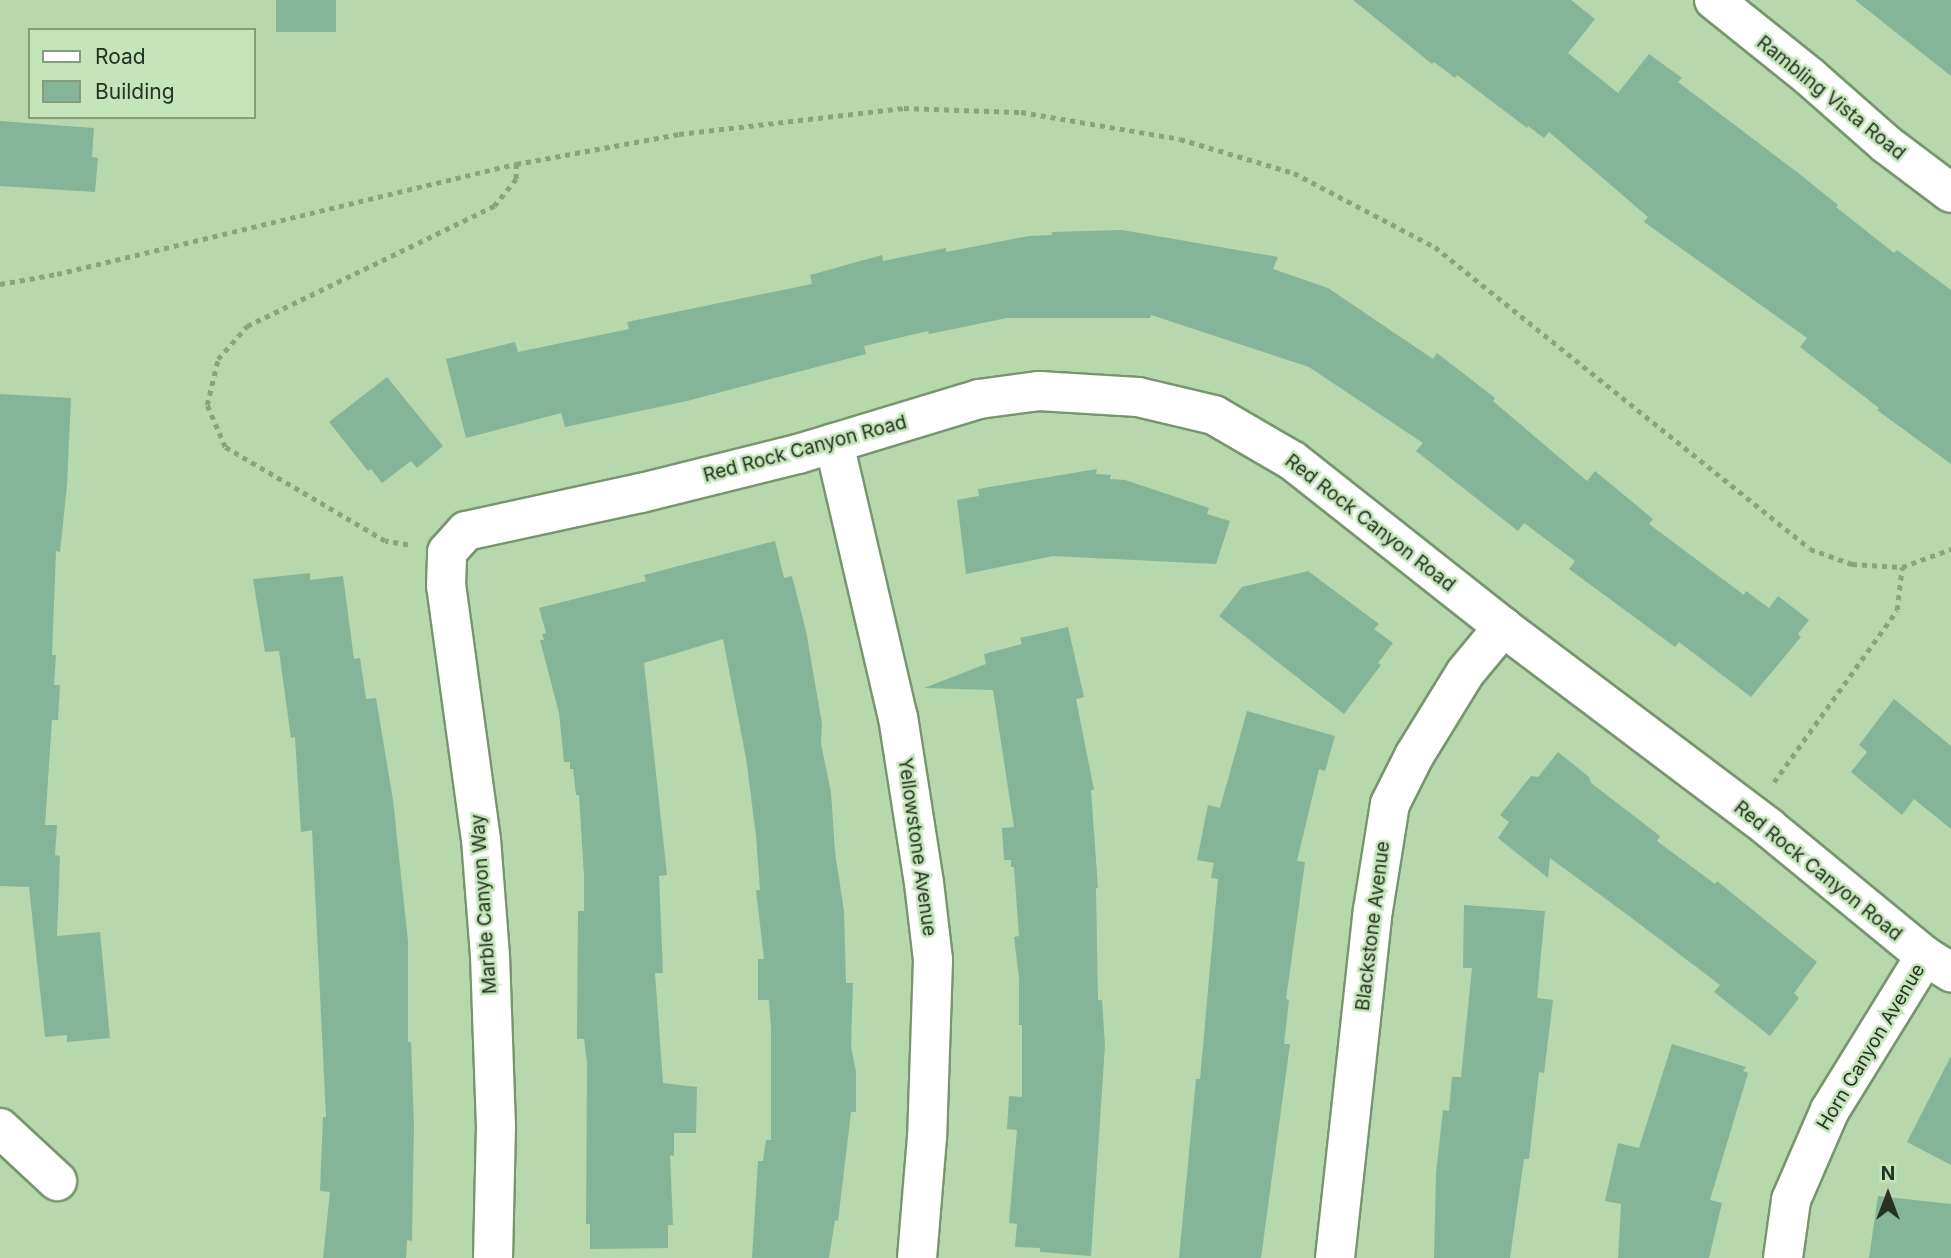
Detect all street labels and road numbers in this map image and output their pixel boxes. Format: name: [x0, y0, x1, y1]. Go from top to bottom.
street label: Rambling Vista Road: [1752, 31, 1910, 165]
street label: Red Rock Canyon Road: [701, 411, 909, 487]
street label: Red Rock Canyon Road: [1280, 450, 1460, 596]
street label: Yellowstone Avenue: [893, 756, 941, 938]
street label: Red Rock Canyon Road: [1729, 796, 1907, 946]
street label: Marble Canyon Way: [466, 813, 502, 995]
street label: Blackstone Avenue: [1351, 840, 1395, 1012]
street label: Horn Canyon Avenue: [1812, 960, 1930, 1134]

